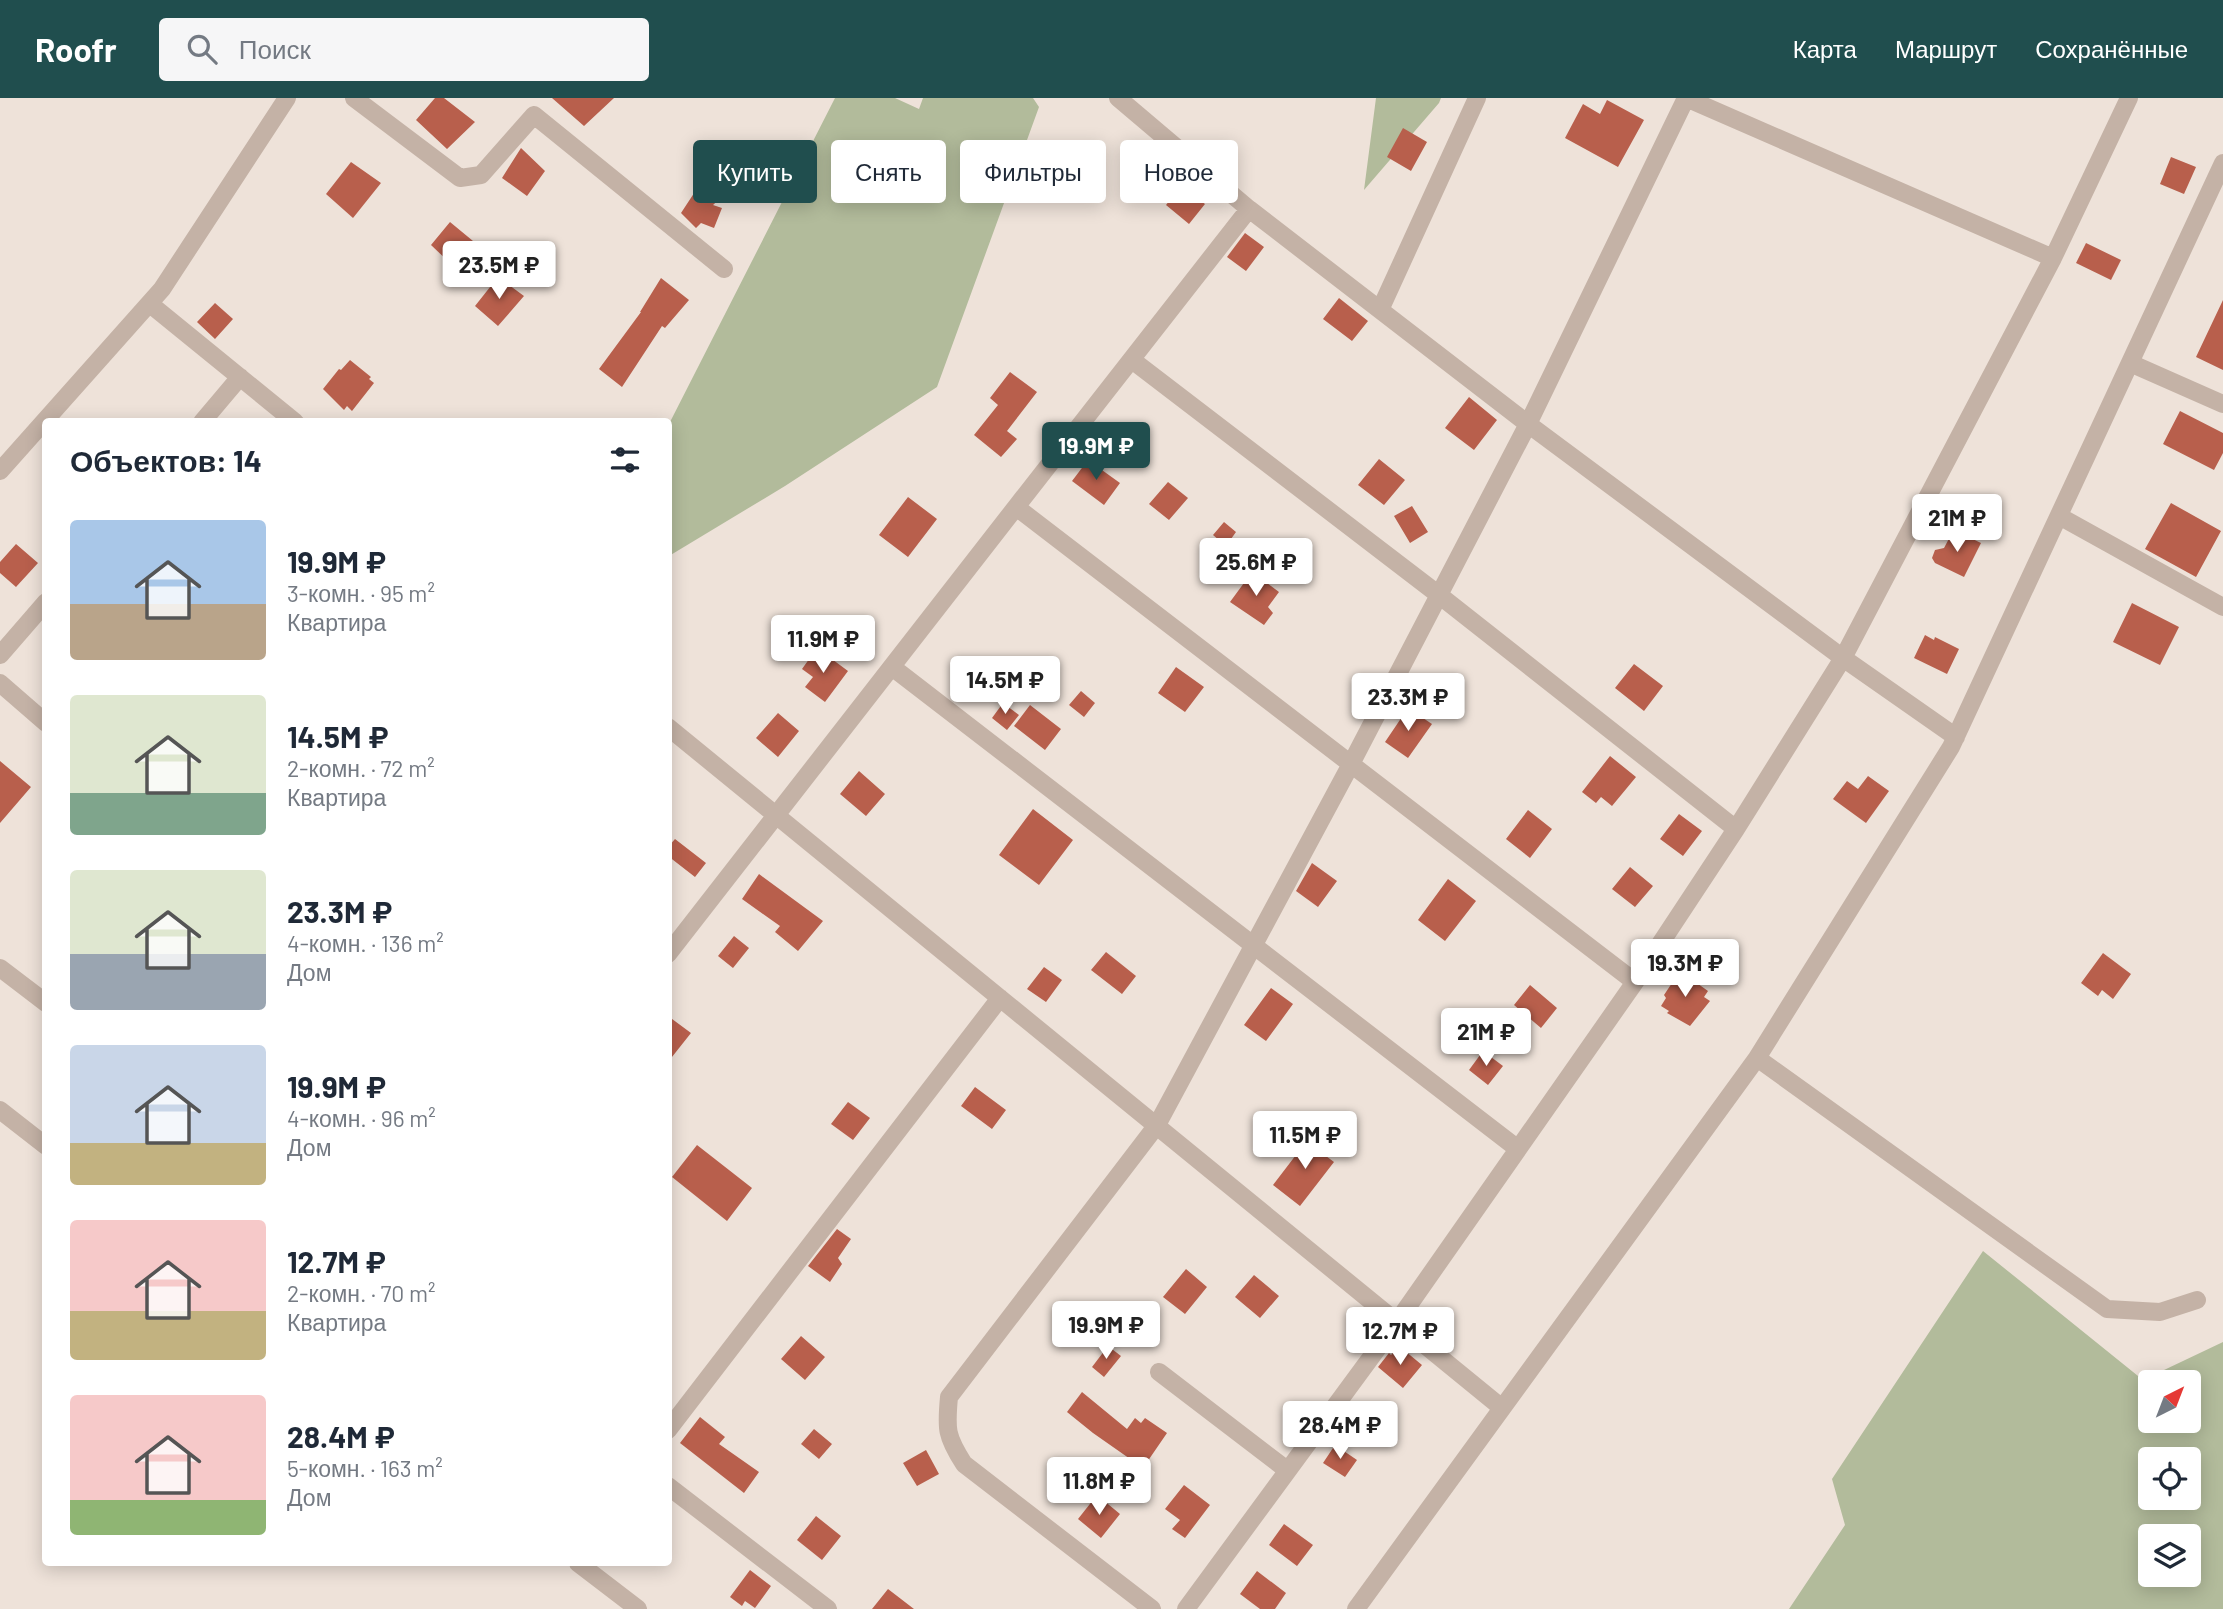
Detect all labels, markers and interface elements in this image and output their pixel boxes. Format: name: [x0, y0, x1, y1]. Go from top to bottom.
search box: [159, 18, 649, 81]
text: Roofr: [35, 29, 117, 69]
icon: search: [183, 30, 221, 68]
text: Поиск: [239, 33, 311, 64]
text: Карта: [1793, 34, 1857, 63]
text: Маршрут: [1895, 34, 1997, 63]
text: Сохранённые: [2035, 34, 2188, 63]
chip: Купить: [693, 140, 817, 203]
chip: Снять: [831, 140, 946, 203]
chip: Фильтры: [960, 140, 1106, 203]
chip: Новое: [1120, 140, 1238, 203]
pin: 23.5M ₽: [434, 242, 564, 301]
text: 23.5M ₽: [459, 250, 539, 278]
pin: 19.9M ₽: [1031, 422, 1161, 482]
text: 19.9M ₽: [1058, 431, 1134, 459]
icon: filters: [606, 441, 644, 479]
text: Объектов: 14: [70, 442, 262, 478]
pin: 21M ₽: [1908, 494, 2006, 554]
text: 21M ₽: [1928, 503, 1986, 531]
pin: 25.6M ₽: [1191, 538, 1321, 598]
text: 19.9M ₽: [287, 543, 386, 579]
text: 25.6M ₽: [1215, 547, 1297, 575]
icon: home: [126, 548, 210, 632]
text: 3-комн. · 95 m²: [287, 579, 435, 607]
text: Квартира: [287, 608, 386, 636]
pin: 11.9M ₽: [758, 616, 888, 675]
text: 11.9M ₽: [787, 624, 859, 652]
pin: 14.5M ₽: [940, 656, 1070, 716]
text: 14.5M ₽: [966, 665, 1044, 693]
pin: 23.3M ₽: [1343, 674, 1473, 733]
text: 23.3M ₽: [1368, 682, 1448, 710]
text: 14.5M ₽: [287, 718, 389, 754]
icon: home: [126, 723, 210, 807]
text: 2-комн. · 72 m²: [287, 754, 435, 782]
text: Квартира: [287, 783, 386, 811]
text: 23.3M ₽: [287, 893, 392, 929]
icon: home: [126, 898, 210, 982]
text: 4-комн. · 136 m²: [287, 929, 444, 957]
pin: 19.3M ₽: [1620, 940, 1750, 999]
text: 19.3M ₽: [1647, 948, 1723, 976]
text: Дом: [287, 958, 331, 986]
pin: 21M ₽: [1437, 1009, 1535, 1068]
text: 21M ₽: [1457, 1017, 1515, 1045]
text: 19.9M ₽: [287, 1068, 386, 1104]
icon: home: [126, 1073, 210, 1157]
text: 4-комн. · 96 m²: [287, 1104, 436, 1132]
pin: 11.5M ₽: [1240, 1112, 1370, 1171]
text: 11.5M ₽: [1269, 1120, 1341, 1148]
text: Дом: [287, 1133, 331, 1161]
text: 12.7M ₽: [287, 1243, 386, 1279]
icon: home: [126, 1248, 210, 1332]
text: 2-комн. · 70 m²: [287, 1279, 435, 1307]
pin: 19.9M ₽: [1041, 1302, 1171, 1361]
text: Квартира: [287, 1308, 386, 1336]
pin: 12.7M ₽: [1335, 1308, 1465, 1367]
text: 19.9M ₽: [1068, 1310, 1144, 1338]
text: 12.7M ₽: [1362, 1316, 1438, 1344]
north arrow: [2138, 1370, 2202, 1433]
map controls: [2138, 1370, 2201, 1587]
pin: 28.4M ₽: [1275, 1402, 1405, 1461]
text: 28.4M ₽: [1299, 1410, 1381, 1438]
text: 28.4M ₽: [287, 1418, 395, 1454]
icon: home: [126, 1423, 210, 1507]
button: locate: [2138, 1447, 2201, 1510]
text: 5-комн. · 163 m²: [287, 1454, 443, 1482]
pin: 11.8M ₽: [1034, 1458, 1164, 1517]
text: 11.8M ₽: [1063, 1466, 1135, 1494]
text: Дом: [287, 1483, 331, 1511]
button: layers: [2138, 1524, 2201, 1587]

